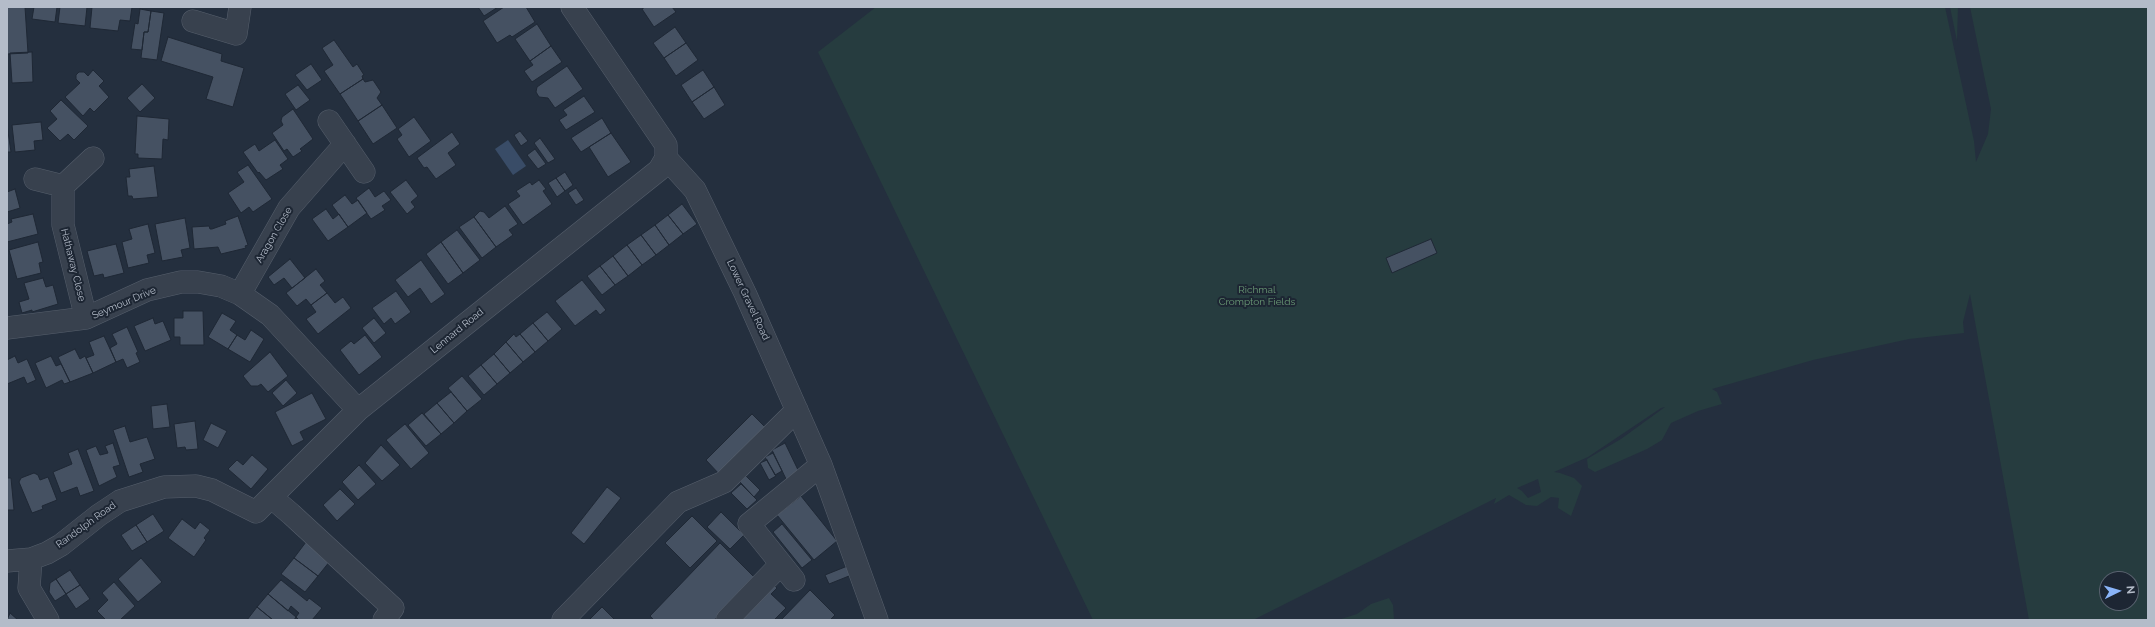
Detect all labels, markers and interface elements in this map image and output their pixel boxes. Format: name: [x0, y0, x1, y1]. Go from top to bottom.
street label: Aragon Close: [253, 205, 295, 265]
street label: Hathaway Close: [58, 227, 88, 303]
street label: Lower Gravel Road: [724, 258, 772, 342]
street label: Seymour Drive: [90, 284, 158, 322]
park label: Richmal Crompton Fields: [1219, 284, 1295, 308]
street label: Lennard Road: [428, 306, 486, 356]
street label: Randolph Road: [54, 499, 118, 551]
north arrow: [2099, 571, 2139, 611]
text: N: [2124, 585, 2137, 595]

